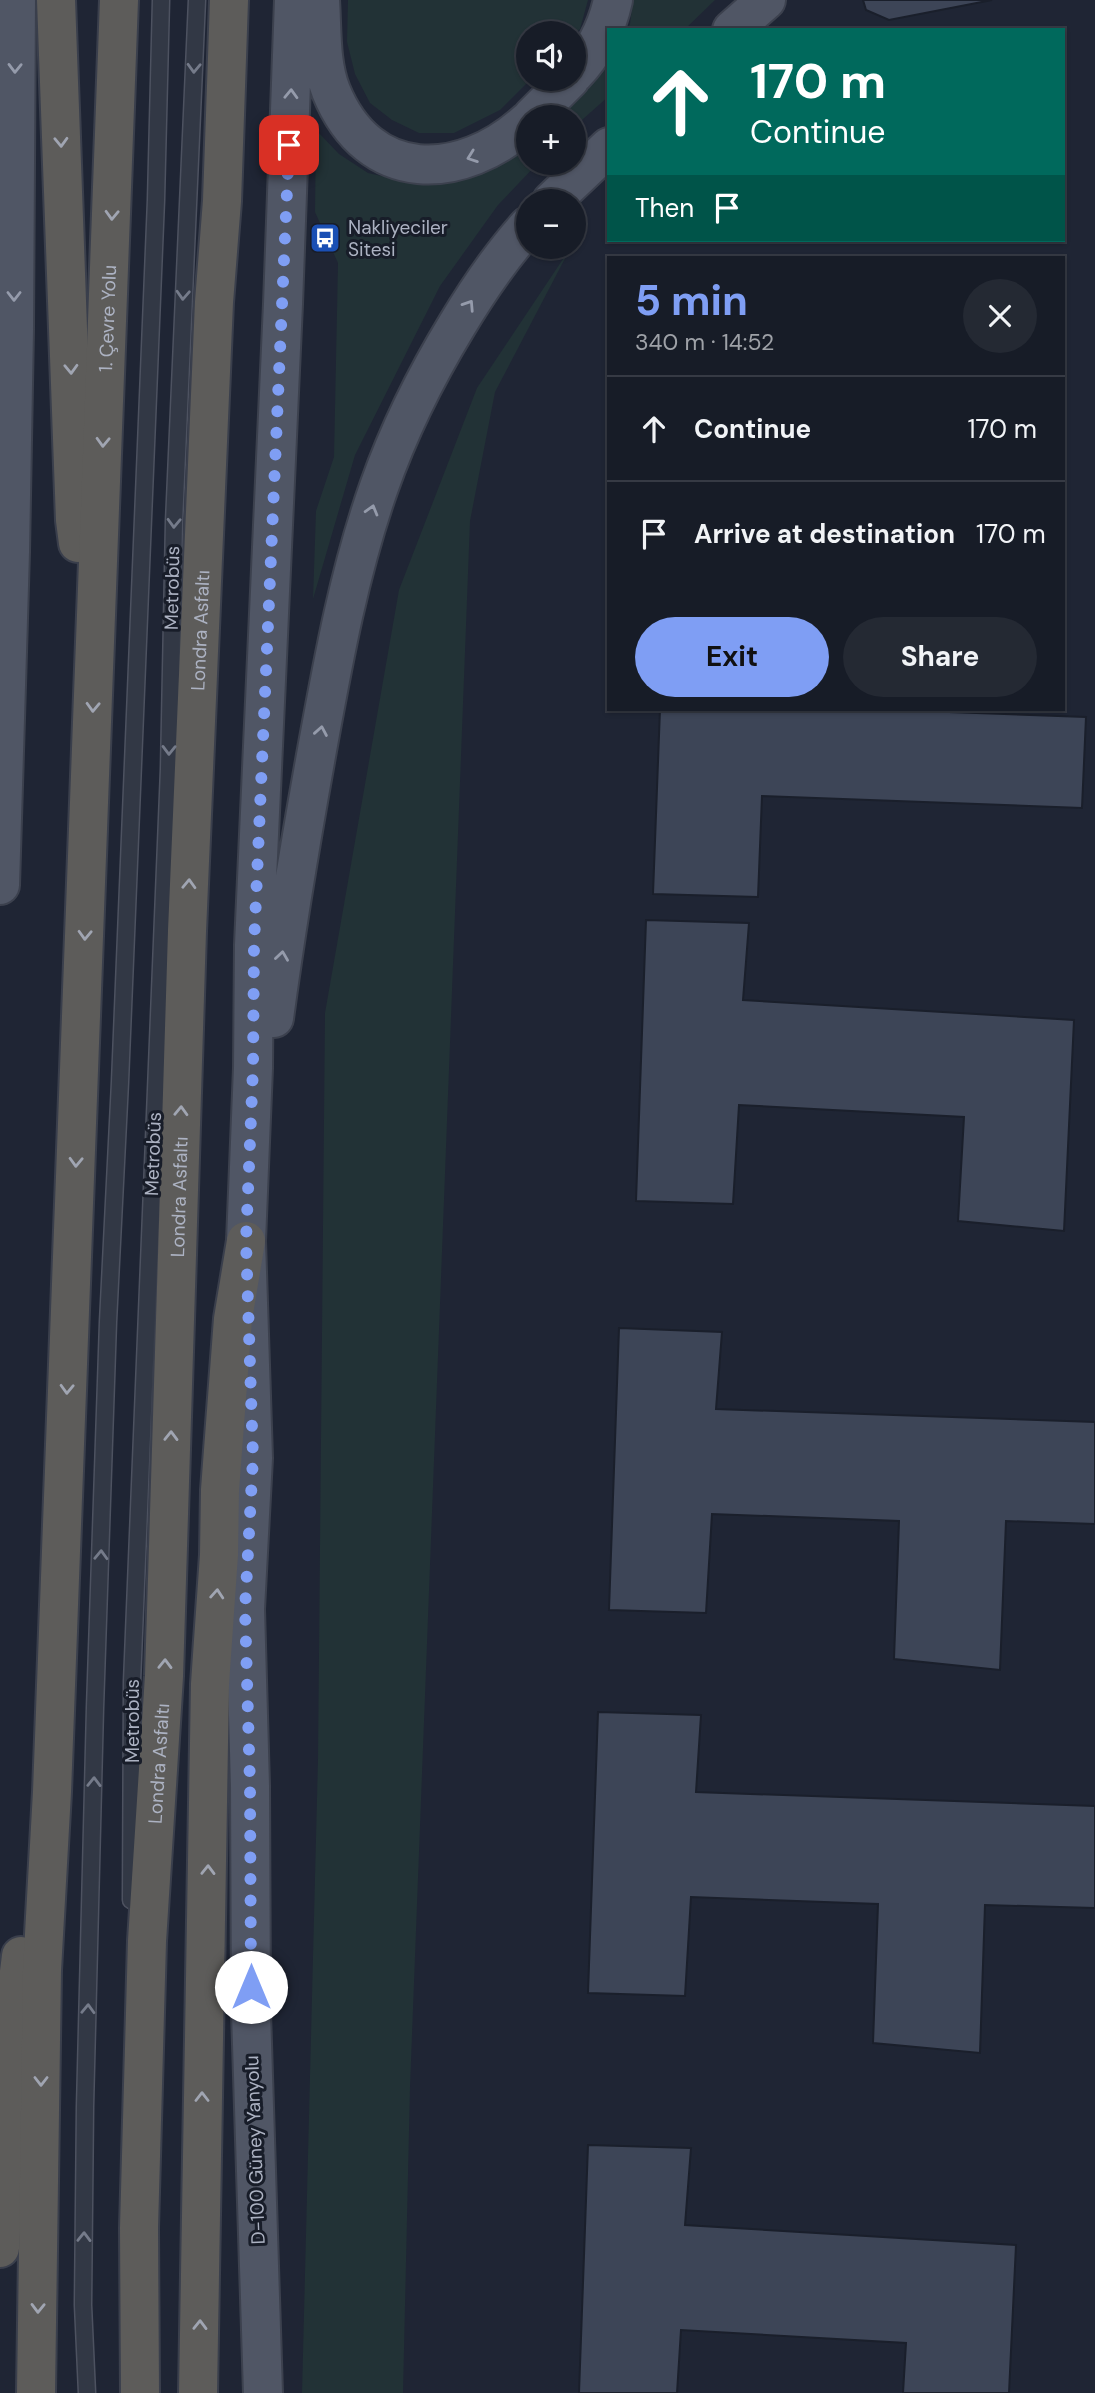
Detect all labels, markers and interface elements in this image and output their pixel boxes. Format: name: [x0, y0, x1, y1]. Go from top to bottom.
map controls: [516, 21, 586, 259]
button: sound: [516, 21, 586, 91]
text: 170 m: [750, 49, 886, 113]
icon: ahead: [635, 56, 726, 147]
one-way arrow: [7, 63, 23, 74]
one-way arrow: [187, 63, 202, 74]
one-way arrow: [283, 88, 299, 98]
button: +: [516, 105, 586, 175]
text: Continue: [750, 111, 885, 153]
pin: [259, 115, 319, 175]
icon: arrive: [270, 126, 308, 164]
one-way arrow: [53, 136, 68, 147]
one-way arrow: [466, 149, 478, 163]
button: −: [516, 189, 586, 259]
icon: arrive: [708, 189, 746, 227]
text: Then: [635, 191, 694, 225]
one-way arrow: [104, 210, 119, 221]
place label: Nakliyeciler Sitesi: [348, 215, 448, 262]
bus stop icon: Nakliyeciler Sitesi: [308, 221, 342, 255]
street label: 1. Çevre Yolu: [93, 264, 122, 372]
text: 5 min: [635, 273, 748, 328]
button: close: [963, 279, 1037, 353]
one-way arrow: [176, 290, 191, 301]
one-way arrow: [6, 291, 22, 301]
one-way arrow: [461, 300, 474, 313]
text: 340 m · 14:52: [635, 327, 774, 357]
one-way arrow: [63, 364, 78, 375]
icon: ahead: [635, 410, 673, 448]
text: Continue: [694, 412, 811, 446]
text: 170 m: [968, 412, 1037, 446]
one-way arrow: [96, 437, 111, 448]
one-way arrow: [364, 504, 379, 516]
icon: arrive: [635, 515, 673, 553]
one-way arrow: [166, 517, 181, 528]
text: Arrive at destination: [694, 517, 955, 551]
text: 170 m: [976, 517, 1046, 551]
street label: Metrobüs: [159, 546, 185, 630]
street label: Londra Asfaltı: [185, 569, 215, 691]
button: Exit: [635, 617, 829, 697]
button: Share: [843, 617, 1037, 697]
one-way arrow: [86, 702, 101, 713]
one-way arrow: [313, 725, 328, 737]
one-way arrow: [161, 745, 177, 756]
one-way arrow: [182, 878, 197, 889]
one-way arrow: [77, 929, 92, 940]
one-way arrow: [275, 950, 290, 961]
one-way arrow: [174, 1105, 189, 1116]
street label: Metrobüs: [139, 1112, 167, 1196]
street label: Londra Asfaltı: [164, 1136, 193, 1258]
one-way arrow: [69, 1157, 84, 1168]
one-way arrow: [60, 1384, 75, 1395]
one-way arrow: [163, 1431, 178, 1442]
one-way arrow: [94, 1549, 109, 1560]
one-way arrow: [209, 1588, 224, 1599]
one-way arrow: [157, 1658, 172, 1669]
street label: Metrobüs: [120, 1679, 145, 1763]
street label: Londra Asfaltı: [142, 1702, 175, 1825]
one-way arrow: [86, 1776, 102, 1787]
one-way arrow: [200, 1864, 216, 1875]
position arrow: [214, 1950, 288, 2024]
one-way arrow: [81, 2004, 96, 2015]
street label: D-100 Güney Yanyolu: [239, 2055, 271, 2245]
one-way arrow: [33, 2076, 49, 2087]
one-way arrow: [194, 2092, 210, 2102]
one-way arrow: [76, 2231, 92, 2242]
one-way arrow: [30, 2304, 46, 2314]
one-way arrow: [192, 2319, 207, 2330]

